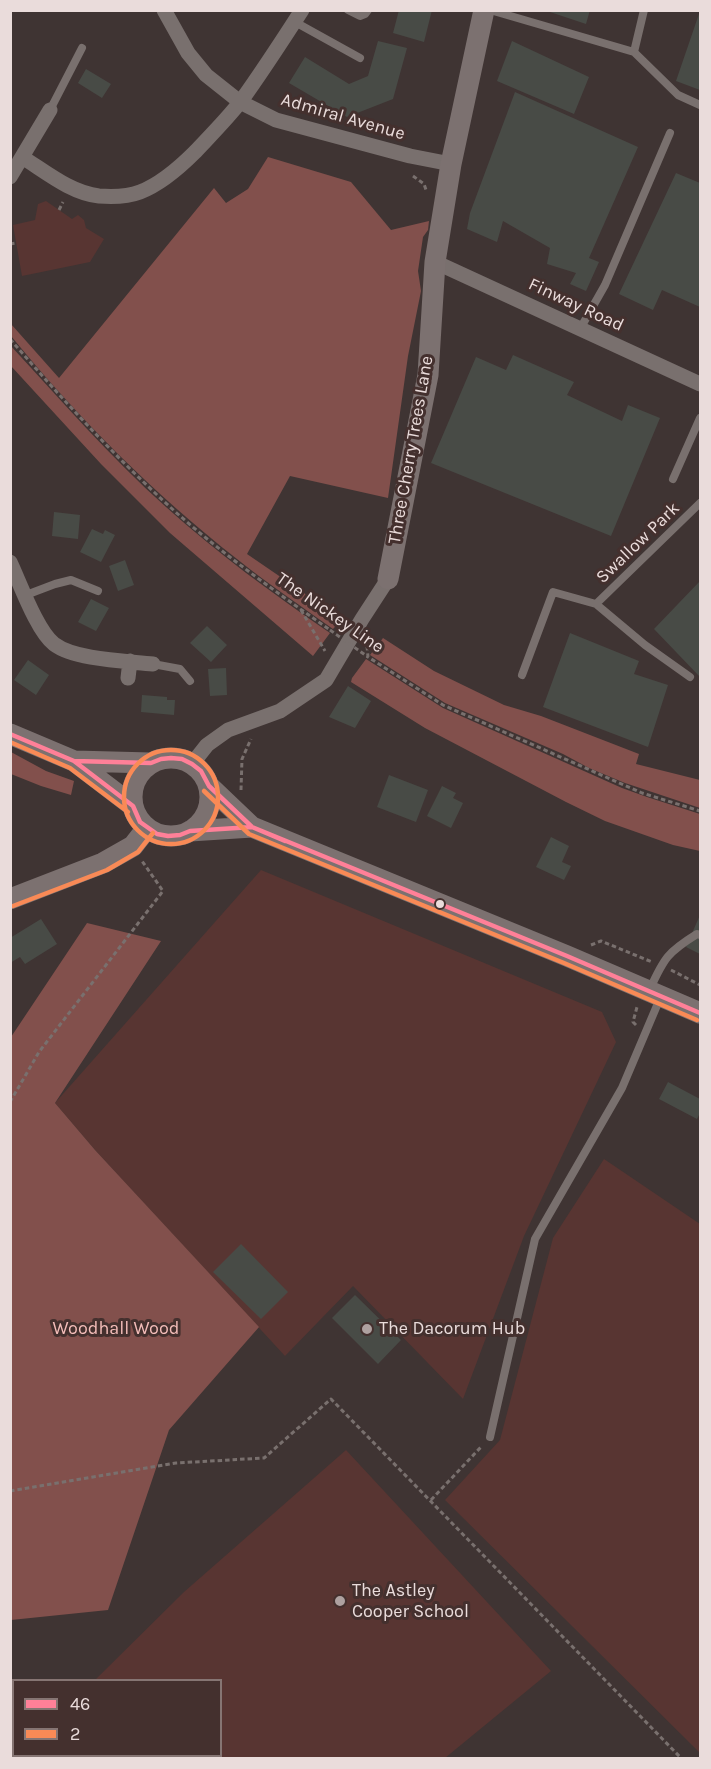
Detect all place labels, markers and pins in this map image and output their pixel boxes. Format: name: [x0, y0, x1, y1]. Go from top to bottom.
unlabelled marker: [434, 898, 446, 910]
place label: The Dacorum Hub: [379, 1318, 525, 1340]
marker: The Dacorum Hub: [360, 1322, 374, 1336]
place label: The Astley Cooper School: [352, 1580, 469, 1622]
marker: The Astley Cooper School: [333, 1594, 347, 1608]

